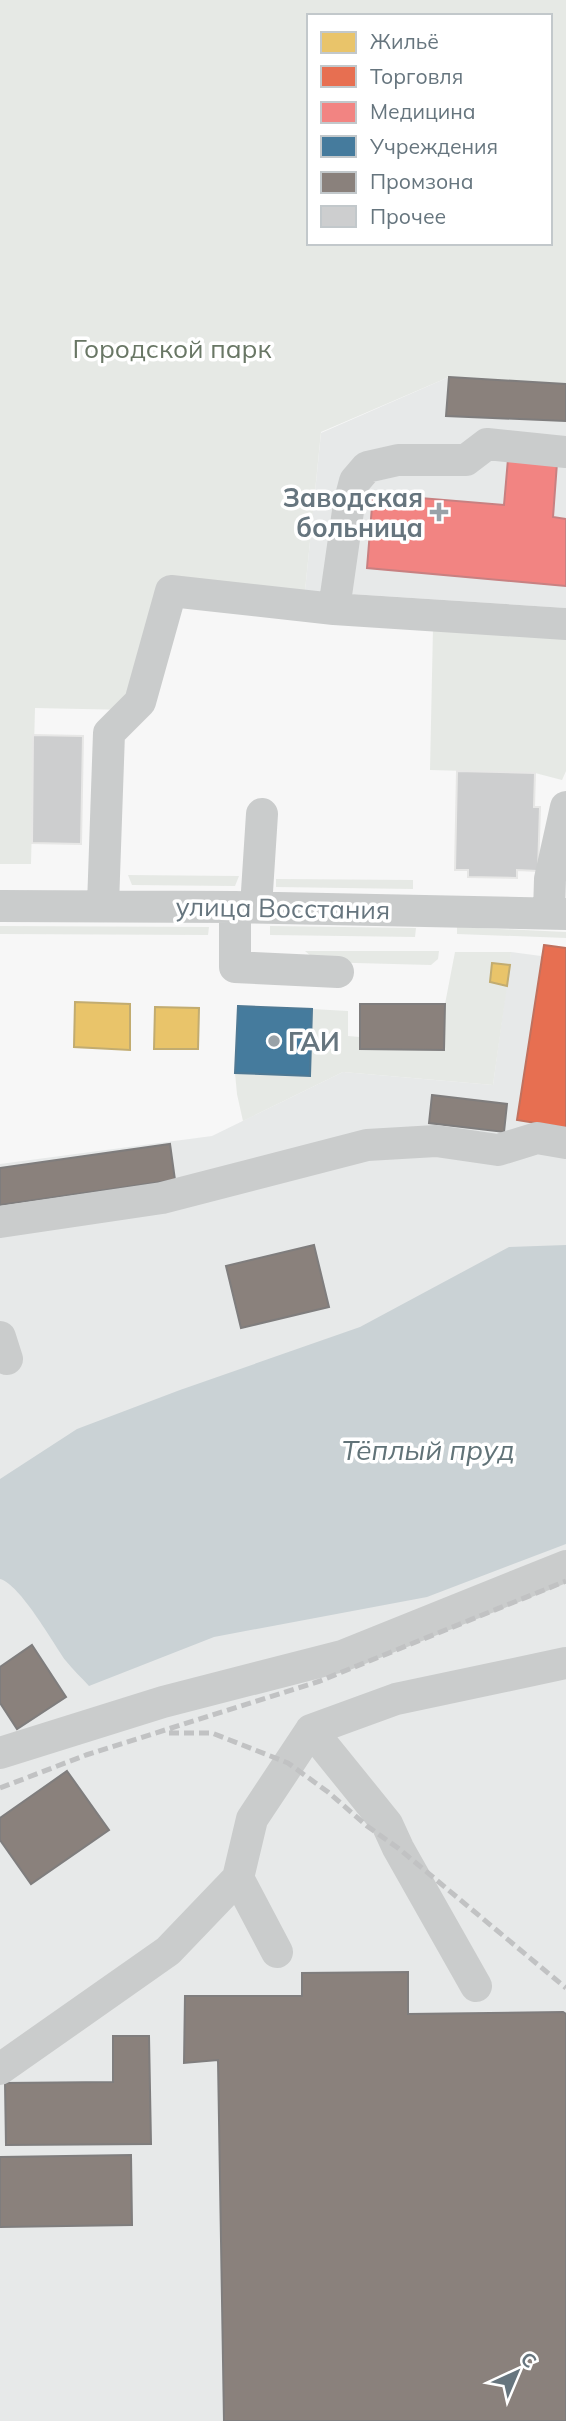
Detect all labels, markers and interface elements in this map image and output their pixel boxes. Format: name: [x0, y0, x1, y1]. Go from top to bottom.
legend: [307, 14, 552, 245]
text: Жильё: [370, 28, 439, 54]
text: Торговля: [370, 63, 463, 89]
text: Медицина: [370, 98, 476, 124]
text: Учреждения: [369, 133, 498, 159]
text: Промзона: [370, 168, 473, 194]
text: Прочее: [370, 203, 446, 229]
park label: Городской парк: [73, 332, 271, 365]
place label: Заводская больница: [283, 481, 423, 544]
marker: Заводская больница: [429, 502, 449, 522]
street label: улица Восстания: [175, 890, 391, 926]
place label: ГАИ: [288, 1025, 340, 1058]
marker: ГАИ: [266, 1033, 282, 1049]
water label: Тёплый пруд: [341, 1432, 515, 1467]
north arrow: [482, 2337, 552, 2407]
text: С: [516, 2347, 542, 2373]

